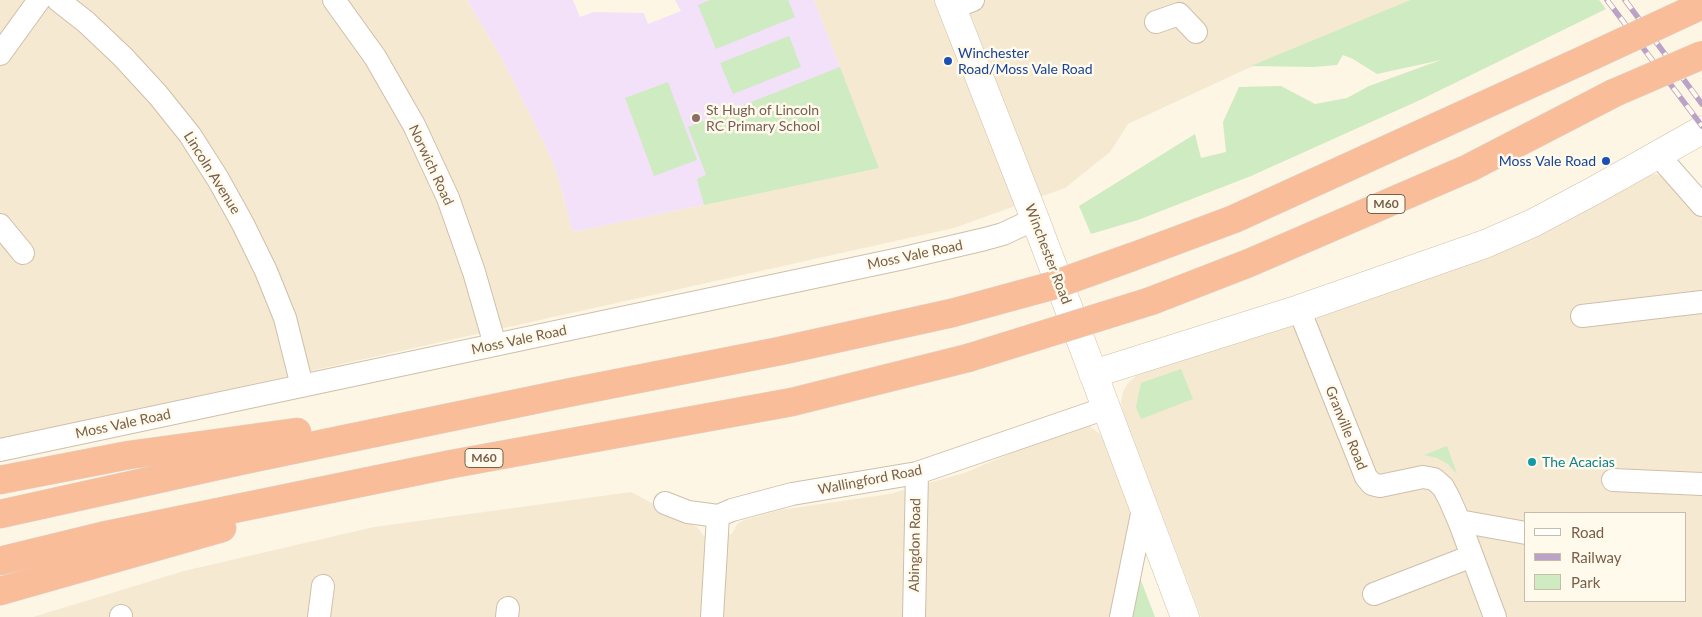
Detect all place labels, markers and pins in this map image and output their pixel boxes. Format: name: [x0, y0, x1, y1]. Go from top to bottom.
place label: Winchester Road/Moss Vale Road: [958, 45, 1093, 78]
marker: Winchester Road/Moss Vale Road: [942, 55, 954, 67]
place label: St Hugh of Lincoln RC Primary School: [706, 102, 820, 134]
marker: St Hugh of Lincoln RC Primary School: [690, 112, 702, 124]
place label: Moss Vale Road: [1499, 153, 1596, 169]
marker: Moss Vale Road: [1600, 155, 1612, 167]
place label: The Acacias: [1542, 454, 1615, 470]
marker: The Acacias: [1526, 456, 1538, 468]

